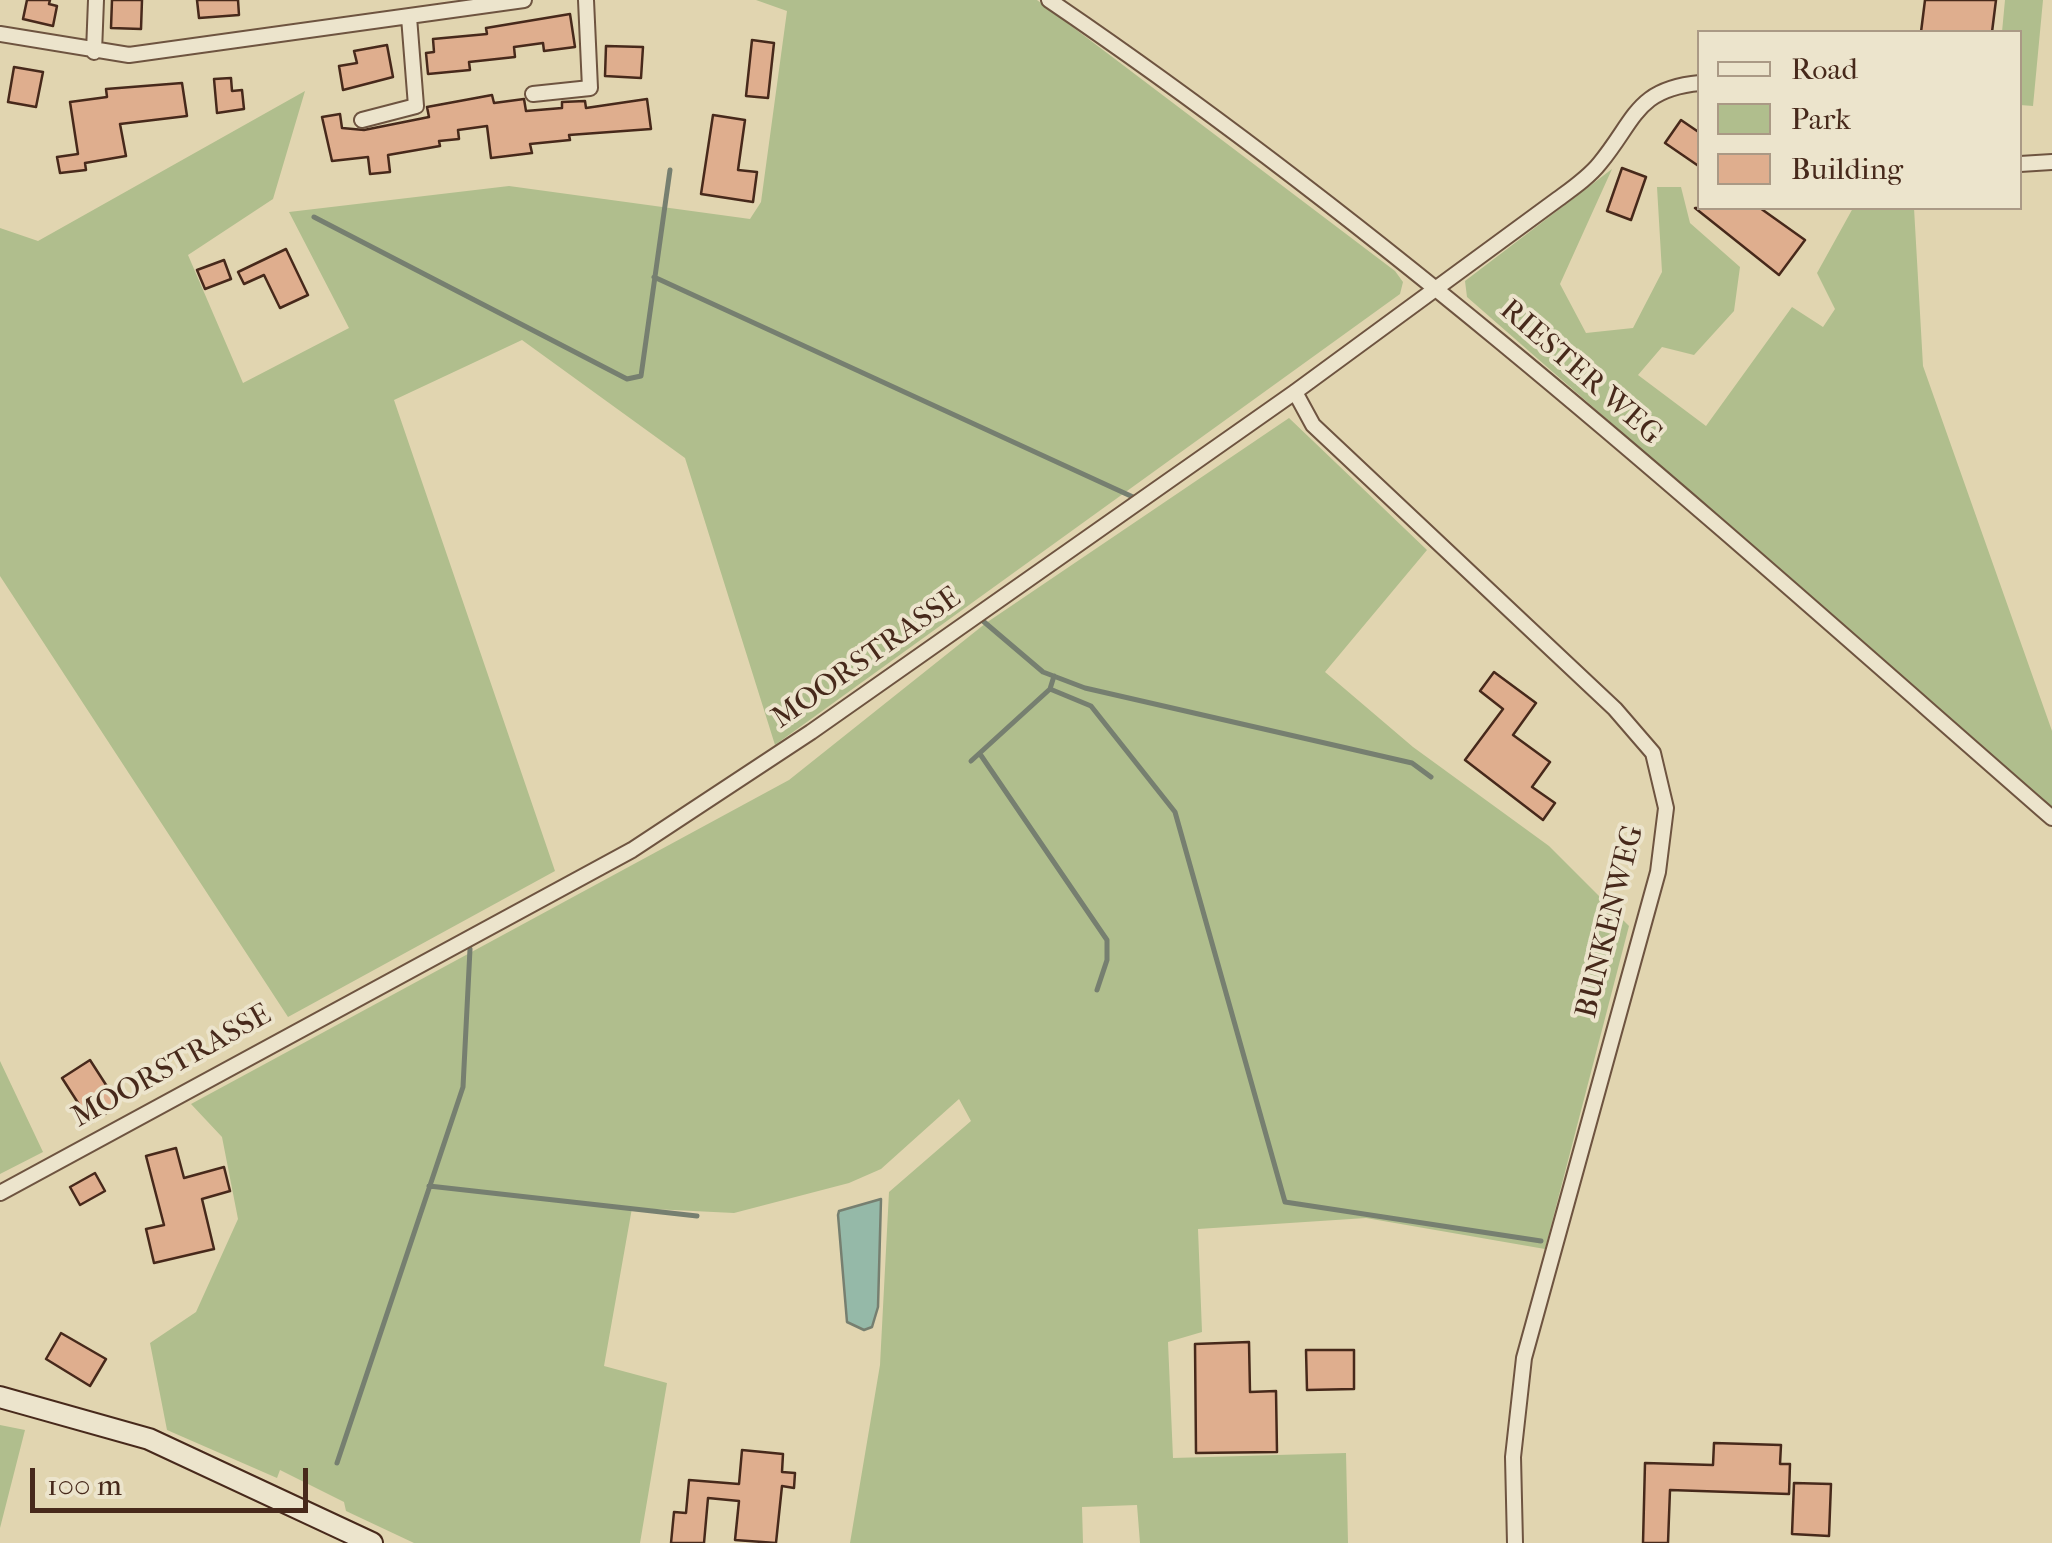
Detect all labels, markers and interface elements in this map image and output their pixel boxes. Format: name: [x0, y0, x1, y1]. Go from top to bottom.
legend: [1697, 30, 2022, 210]
text: Road: [1791, 52, 1858, 87]
text: Park: [1791, 102, 1851, 137]
text: Building: [1791, 152, 1903, 187]
street label: RIESTER WEG: [1492, 293, 1668, 453]
street label: MOORSTRASSE: [766, 581, 968, 737]
street label: BUNKENWEG: [1570, 822, 1652, 1022]
street label: MOORSTRASSE: [66, 997, 278, 1137]
scale bar: [35, 1448, 312, 1510]
text: 100 m: [47, 1468, 122, 1503]

